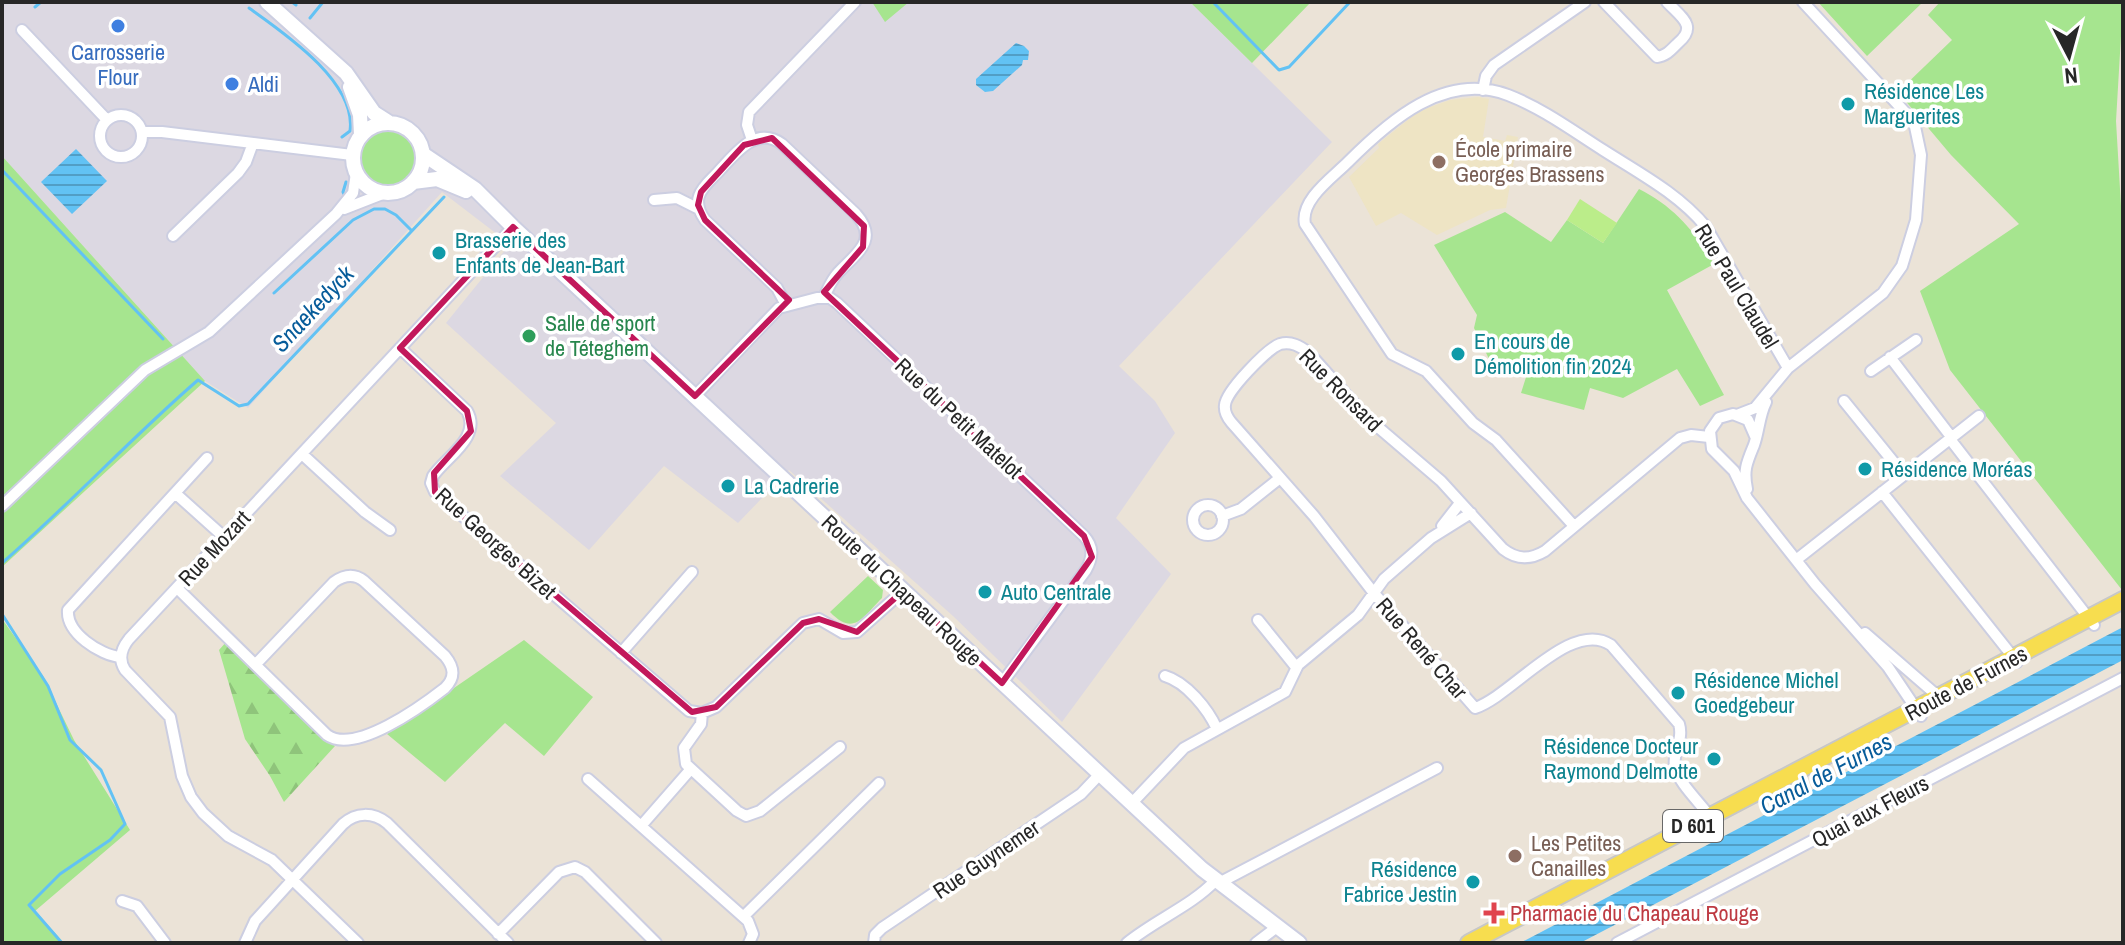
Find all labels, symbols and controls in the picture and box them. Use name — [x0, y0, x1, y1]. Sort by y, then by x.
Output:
north arrow — [2029, 16, 2109, 96]
marker: Carrosserie Flour — [109, 17, 127, 35]
place label: Carrosserie Flour — [71, 37, 165, 92]
text: N — [2063, 60, 2079, 91]
place label: Aldi — [247, 69, 279, 99]
marker: Aldi — [223, 75, 241, 93]
place label: Résidence Les Marguerites — [1864, 76, 1984, 131]
marker: Résidence Les Marguerites — [1839, 95, 1857, 113]
place label: École primaire Georges Brassens — [1455, 134, 1604, 189]
marker: École primaire Georges Brassens — [1430, 153, 1448, 171]
street label: Rue Paul Claudel — [1688, 218, 1786, 354]
place label: Brasserie des Enfants de Jean-Bart — [455, 225, 625, 280]
marker: Brasserie des Enfants de Jean-Bart — [430, 244, 448, 262]
water label: Snaekedyck — [264, 257, 361, 358]
place label: Salle de sport de Téteghem — [545, 308, 655, 363]
place label: En cours de Démolition fin 2024 — [1474, 326, 1631, 381]
marker: Salle de sport de Téteghem — [520, 327, 538, 345]
street label: Rue Ronsard — [1293, 342, 1389, 438]
marker: En cours de Démolition fin 2024 — [1449, 345, 1467, 363]
street label: Rue du Petit Matelot — [889, 351, 1029, 485]
place label: Résidence Moréas — [1881, 454, 2032, 484]
marker: Résidence Moréas — [1856, 460, 1874, 478]
place label: La Cadrerie — [744, 471, 839, 501]
marker: La Cadrerie — [719, 477, 737, 495]
street label: Rue Georges Bizet — [429, 481, 563, 605]
street label: Rue Mozart — [171, 504, 257, 592]
street label: Route du Chapeau Rouge — [815, 508, 989, 672]
place label: Auto Centrale — [1000, 577, 1111, 607]
marker: Auto Centrale — [976, 583, 994, 601]
street label: Rue René Char — [1370, 591, 1474, 705]
street label: Route de Furnes — [1900, 638, 2032, 728]
place label: Résidence Michel Goedgebeur — [1694, 665, 1838, 720]
marker: Résidence Michel Goedgebeur — [1669, 684, 1687, 702]
water label: Canal de Furnes — [1754, 725, 1897, 821]
place label: Résidence Docteur Raymond Delmotte — [1544, 731, 1698, 786]
marker: Résidence Docteur Raymond Delmotte — [1705, 750, 1723, 768]
street label: Quai aux Fleurs — [1806, 768, 1934, 854]
road number: D 601 — [1663, 810, 1723, 842]
street label: Rue Guynemer — [927, 812, 1045, 906]
place label: Les Petites Canailles — [1531, 828, 1621, 883]
marker: Les Petites Canailles — [1506, 847, 1524, 865]
place label: Résidence Fabrice Jestin — [1344, 854, 1457, 909]
marker: Résidence Fabrice Jestin — [1464, 873, 1482, 891]
place label: Pharmacie du Chapeau Rouge — [1510, 898, 1759, 928]
marker: Pharmacie du Chapeau Rouge — [1485, 904, 1503, 922]

